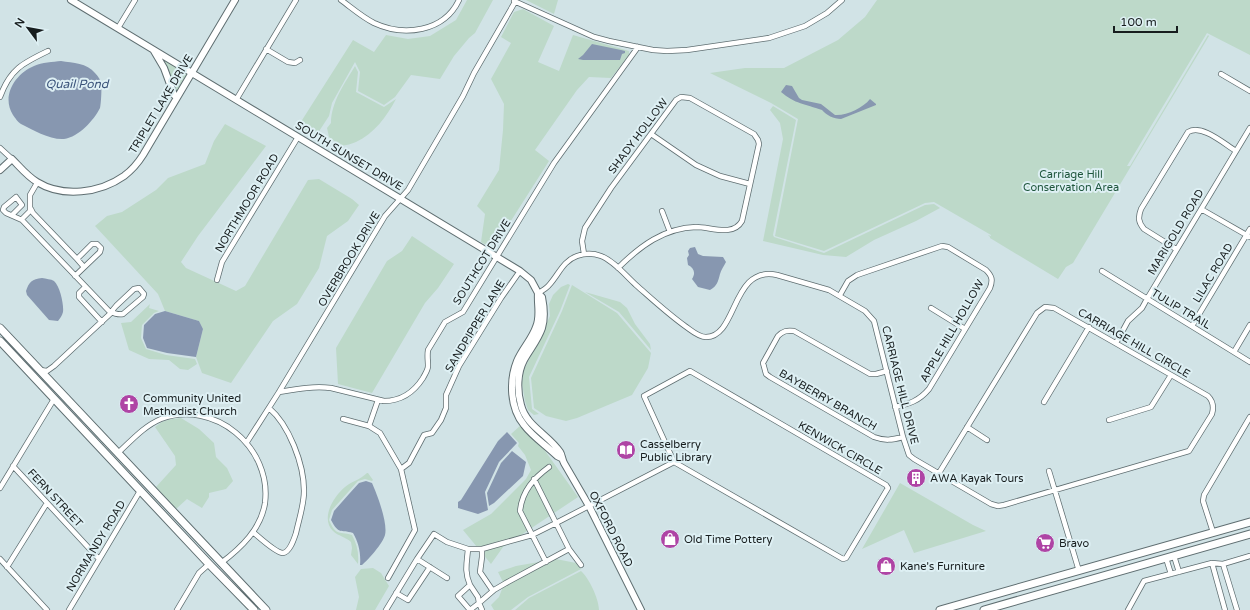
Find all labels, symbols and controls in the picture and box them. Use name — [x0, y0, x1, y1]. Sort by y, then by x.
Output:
north arrow — [8, 8, 48, 48]
scale bar — [1114, 8, 1177, 34]
text: 100 m — [1120, 15, 1157, 29]
text: N — [12, 16, 28, 30]
street label: TRIPLET LAKE DRIVE — [126, 52, 196, 156]
water label: Quail Pond — [46, 77, 110, 91]
street label: SHADY HOLLOW — [605, 96, 671, 176]
street label: SOUTH SUNSET DRIVE — [293, 119, 405, 193]
street label: NORTHMOOR ROAD — [212, 151, 282, 255]
park label: Carriage Hill Conservation Area — [1023, 168, 1119, 194]
street label: MARIGOLD ROAD — [1145, 187, 1207, 277]
street label: OVERBROOK DRIVE — [315, 209, 383, 309]
street label: SOUTHCOT DRIVE — [450, 217, 514, 307]
street label: LILAC ROAD — [1190, 241, 1236, 305]
street label: APPLE HILL HOLLOW — [917, 277, 987, 385]
street label: SANDPIPPER LANE — [442, 278, 508, 374]
street label: TULIP TRAIL — [1149, 286, 1214, 332]
street label: CARRIAGE HILL CIRCLE — [1076, 305, 1192, 381]
street label: CARRIAGE HILL DRIVE — [879, 324, 921, 446]
street label: BAYBERRY BRANCH — [777, 367, 879, 433]
place label: Community United Methodist Church — [143, 392, 241, 418]
church icon: Community United Methodist Church — [118, 393, 140, 415]
street label: KENWICK CIRCLE — [796, 419, 884, 477]
place label: Casselberry Public Library — [640, 438, 712, 464]
library icon: Casselberry Public Library — [615, 439, 637, 461]
street label: FERN STREET — [25, 466, 85, 530]
building icon: AWA Kayak Tours — [905, 467, 927, 489]
place label: AWA Kayak Tours — [930, 472, 1024, 485]
street label: OXFORD ROAD — [586, 489, 636, 569]
street label: NORMANDY ROAD — [64, 498, 128, 594]
shop icon: Old Time Pottery — [659, 528, 681, 550]
supermarket icon: Bravo — [1034, 532, 1056, 554]
place label: Old Time Pottery — [684, 533, 773, 546]
place label: Bravo — [1059, 537, 1090, 550]
shop icon: Kane's Furniture — [875, 555, 897, 577]
place label: Kane's Furniture — [900, 560, 985, 573]

